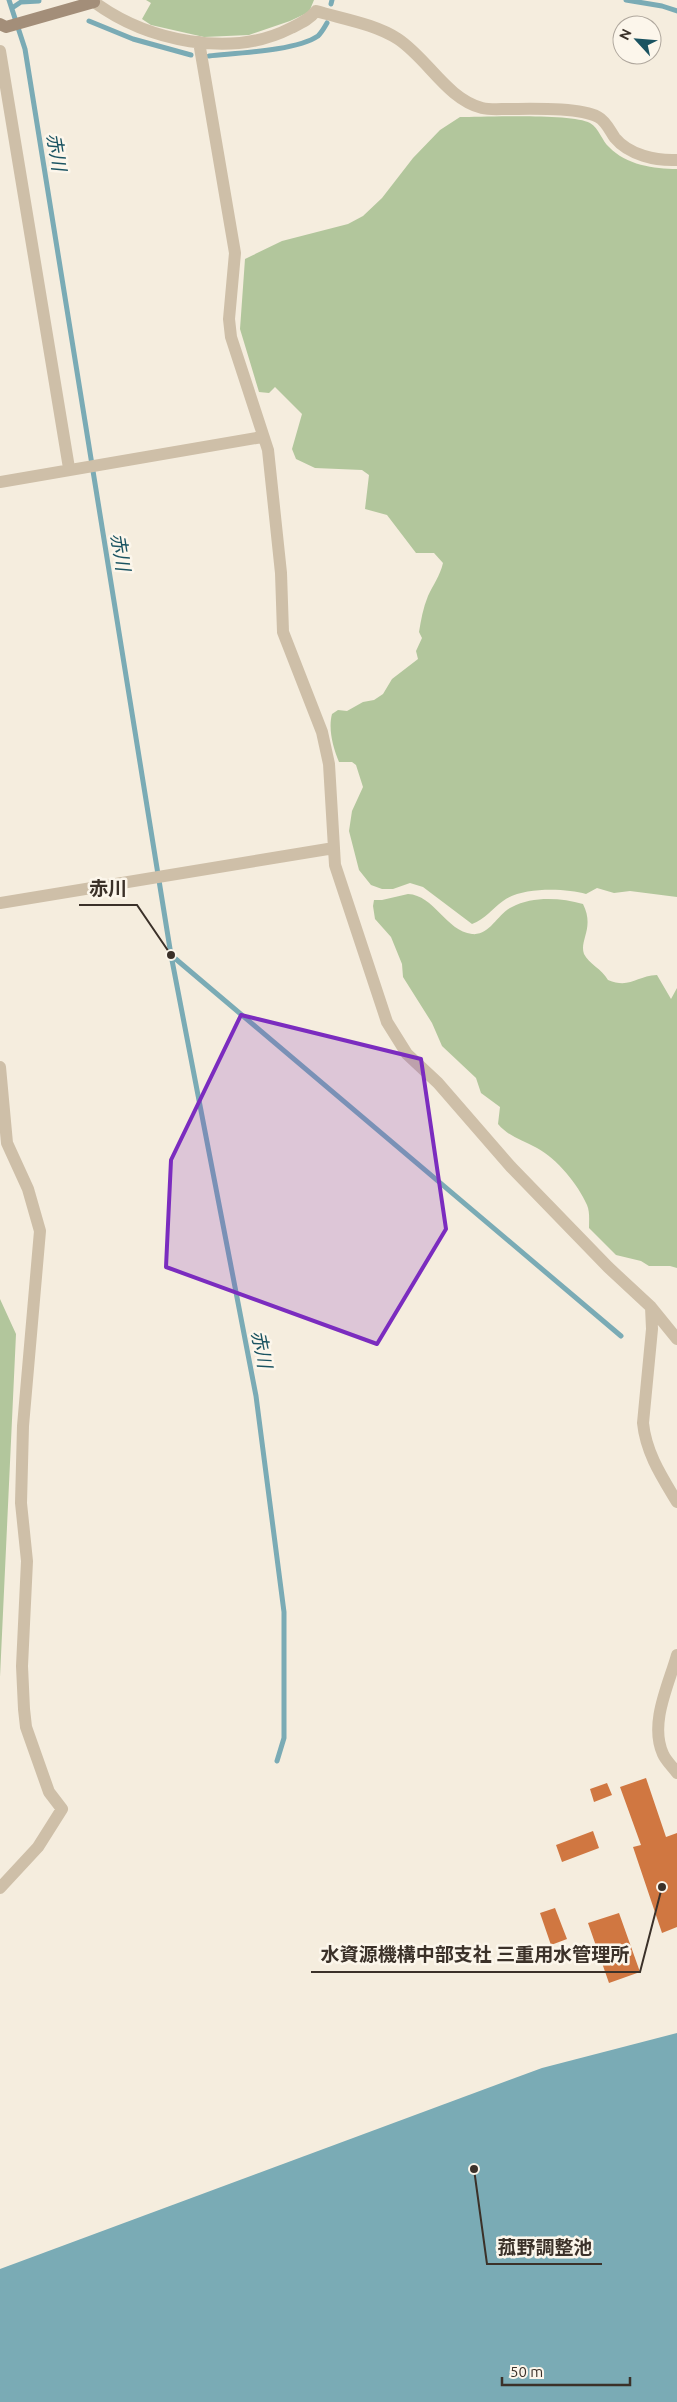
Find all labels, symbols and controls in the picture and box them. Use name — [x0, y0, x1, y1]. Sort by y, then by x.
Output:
north arrow — [612, 15, 662, 65]
text: N — [616, 26, 635, 43]
water label: 赤川 — [43, 132, 71, 174]
water label: 赤川 — [107, 532, 135, 574]
callout: 赤川 — [79, 871, 137, 905]
text: 赤川 — [89, 877, 127, 899]
water label: 赤川 — [248, 1328, 277, 1372]
callout: 水資源機構中部支社 三重用水管理所 — [311, 1938, 640, 1972]
text: 水資源機構中部支社 三重用水管理所 — [321, 1943, 629, 1965]
callout: 菰野調整池 — [487, 2230, 602, 2264]
text: 菰野調整池 — [497, 2236, 593, 2258]
scale bar — [502, 2354, 630, 2386]
text: 50 m — [510, 2363, 543, 2380]

